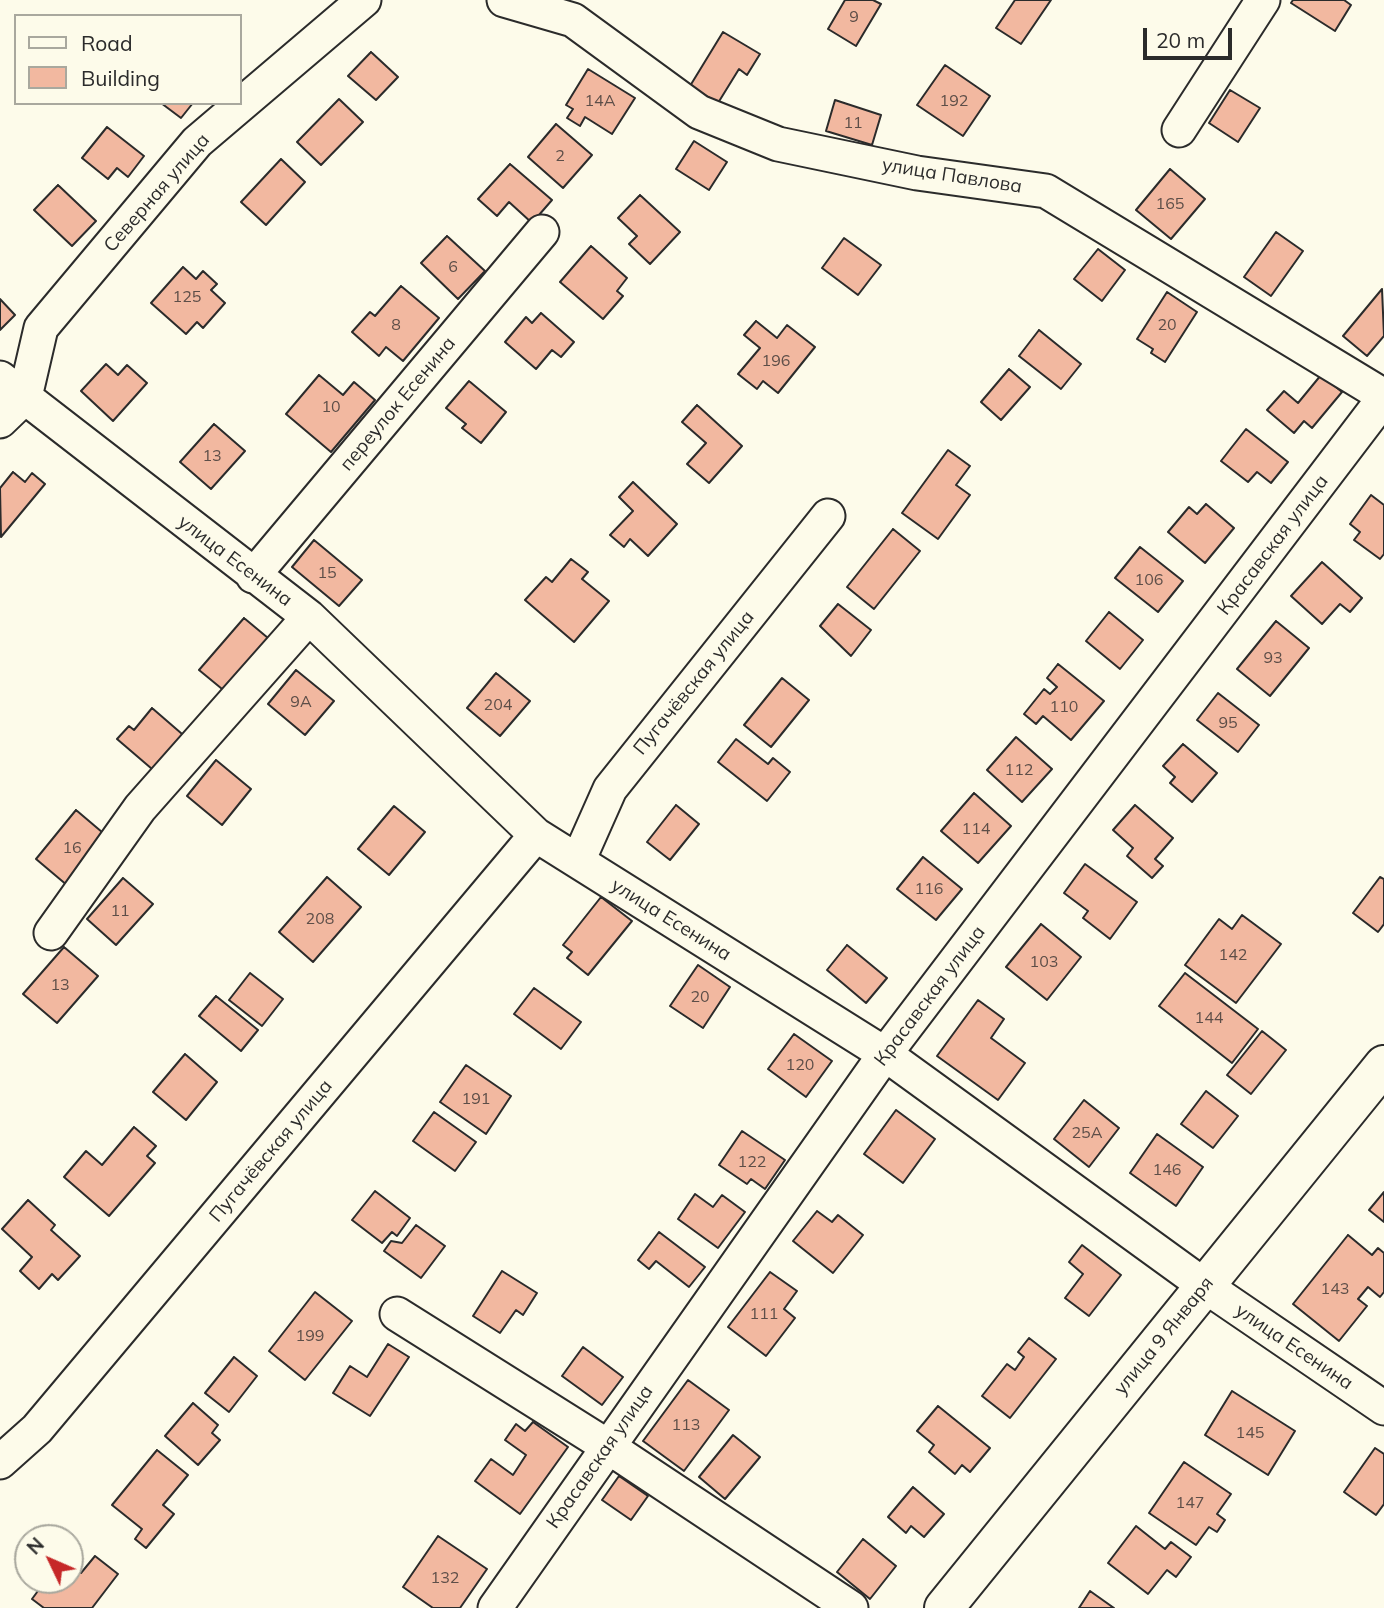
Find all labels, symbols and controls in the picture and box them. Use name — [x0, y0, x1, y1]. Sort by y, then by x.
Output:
house number: 9 — [849, 7, 859, 27]
legend — [14, 14, 242, 105]
scale bar — [1146, 14, 1235, 58]
text: 20 m — [1156, 27, 1205, 53]
text: Road — [81, 30, 132, 56]
text: Building — [81, 65, 160, 91]
house number: 14А — [585, 91, 615, 111]
house number: 192 — [940, 91, 968, 111]
house number: 11 — [843, 113, 863, 133]
street label: Северная улица — [99, 129, 215, 257]
house number: 2 — [555, 146, 565, 166]
street label: улица Павлова — [880, 154, 1024, 198]
house number: 165 — [1156, 194, 1184, 214]
house number: 6 — [448, 257, 458, 277]
house number: 125 — [173, 287, 201, 307]
house number: 8 — [391, 315, 401, 335]
house number: 20 — [1157, 315, 1177, 335]
street label: переулок Есенина — [335, 332, 461, 476]
house number: 196 — [762, 351, 790, 371]
house number: 10 — [321, 397, 341, 417]
house number: 13 — [202, 446, 222, 466]
street label: Красавская улица — [1213, 470, 1333, 620]
street label: улица Есенина — [173, 511, 297, 611]
house number: 15 — [317, 563, 337, 583]
house number: 106 — [1135, 570, 1163, 590]
street label: Пугачёвская улица — [629, 606, 759, 760]
house number: 93 — [1263, 648, 1283, 668]
house number: 9А — [290, 692, 312, 712]
house number: 204 — [484, 695, 512, 715]
house number: 110 — [1050, 697, 1078, 717]
house number: 95 — [1218, 713, 1238, 733]
house number: 112 — [1005, 760, 1033, 780]
house number: 114 — [962, 819, 990, 839]
house number: 16 — [62, 838, 82, 858]
street label: улица Есенина — [607, 874, 735, 966]
house number: 116 — [915, 879, 943, 899]
house number: 11 — [110, 901, 130, 921]
house number: 208 — [306, 909, 334, 929]
street label: Красавская улица — [870, 921, 990, 1071]
house number: 142 — [1219, 945, 1247, 965]
house number: 103 — [1030, 952, 1058, 972]
house number: 13 — [50, 975, 70, 995]
house number: 20 — [690, 987, 710, 1007]
house number: 144 — [1195, 1008, 1223, 1028]
house number: 120 — [786, 1055, 814, 1075]
street label: Пугачёвская улица — [205, 1075, 337, 1227]
house number: 191 — [462, 1089, 490, 1109]
house number: 25А — [1072, 1123, 1102, 1143]
house number: 122 — [738, 1152, 766, 1172]
house number: 146 — [1153, 1160, 1181, 1180]
street label: улица 9 Января — [1109, 1272, 1219, 1400]
house number: 143 — [1321, 1279, 1349, 1299]
street label: улица Есенина — [1231, 1299, 1357, 1395]
house number: 111 — [750, 1304, 778, 1324]
house number: 199 — [296, 1326, 324, 1346]
street label: Красавская улица — [542, 1381, 658, 1533]
house number: 113 — [672, 1415, 700, 1435]
house number: 145 — [1236, 1423, 1264, 1443]
house number: 147 — [1176, 1493, 1204, 1513]
north arrow — [14, 1524, 84, 1594]
text: N — [22, 1532, 49, 1559]
house number: 132 — [431, 1568, 459, 1588]

